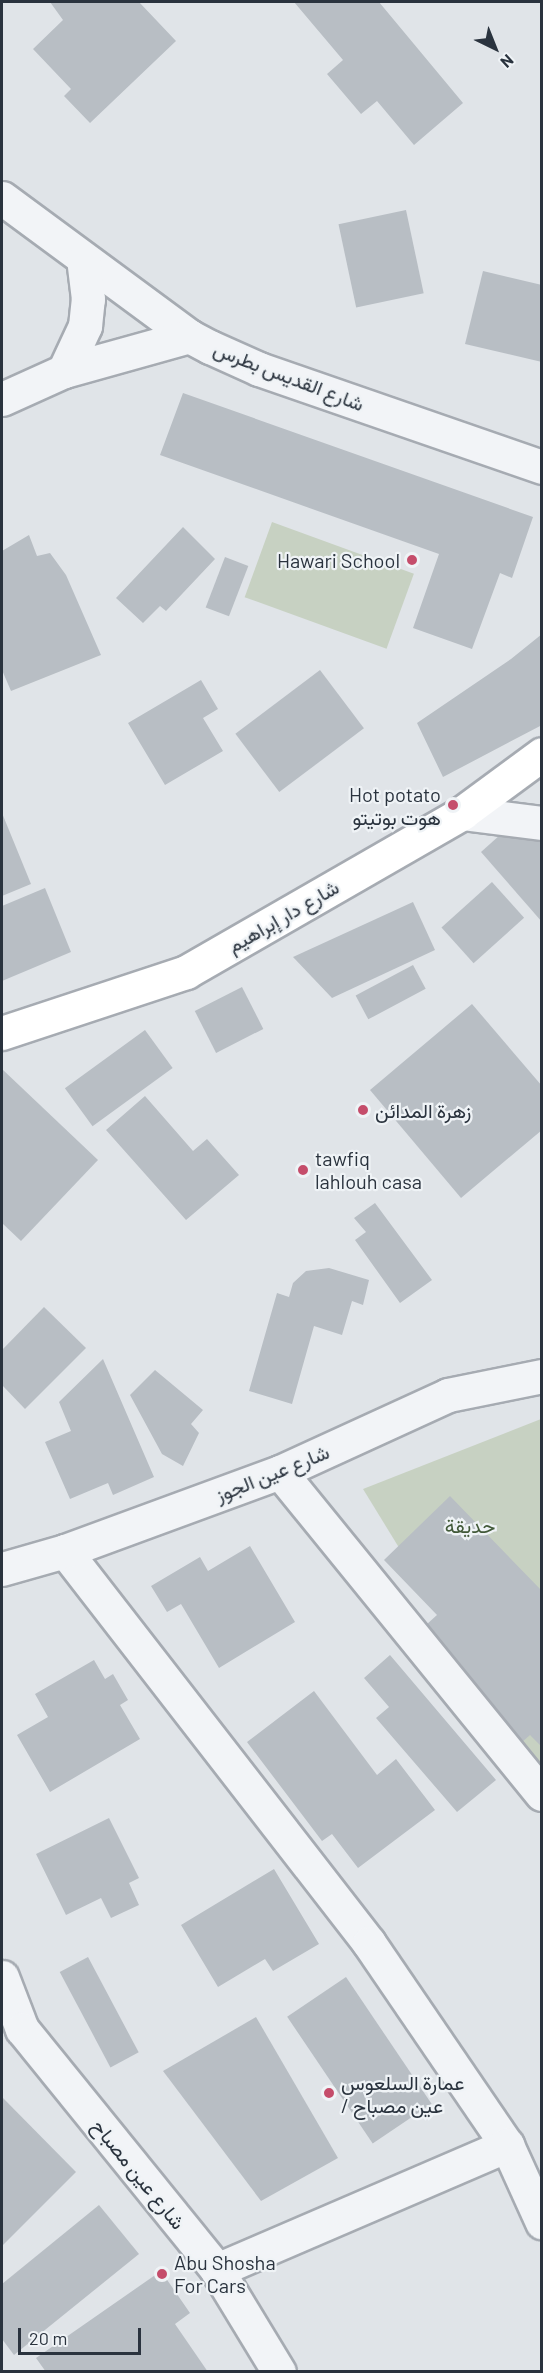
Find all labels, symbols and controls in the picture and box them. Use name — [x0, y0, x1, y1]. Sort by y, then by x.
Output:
north arrow — [465, 18, 525, 78]
text: N — [497, 51, 518, 72]
street label: شارع القديس بطرس — [210, 336, 368, 416]
place label: Hawari School — [277, 548, 400, 572]
marker: Hawari School — [405, 553, 419, 567]
place label: Hot potato هوت بوتيتو — [349, 782, 441, 829]
marker: Hot potato هوت بوتيتو — [446, 798, 460, 812]
street label: شارع دار إبراهيم — [223, 874, 343, 958]
place label: زهرة المدائن — [375, 1098, 471, 1122]
marker: زهرة المدائن — [356, 1103, 370, 1117]
place label: tawfiq lahlouh casa — [315, 1146, 422, 1193]
marker: tawfiq lahlouh casa — [296, 1163, 310, 1177]
street label: شارع عين الجوز — [212, 1439, 332, 1507]
park label: حديقة — [445, 1513, 495, 1537]
place label: عمارة السلعوس / عين مصباح — [341, 2070, 464, 2117]
marker: عمارة السلعوس / عين مصباح — [322, 2086, 336, 2100]
street label: شارع عين مصباح — [87, 2114, 191, 2234]
place label: Abu Shosha For Cars — [174, 2250, 276, 2297]
marker: Abu Shosha For Cars — [155, 2267, 169, 2281]
scale bar — [21, 2316, 144, 2354]
text: 20 m — [29, 2327, 67, 2349]

